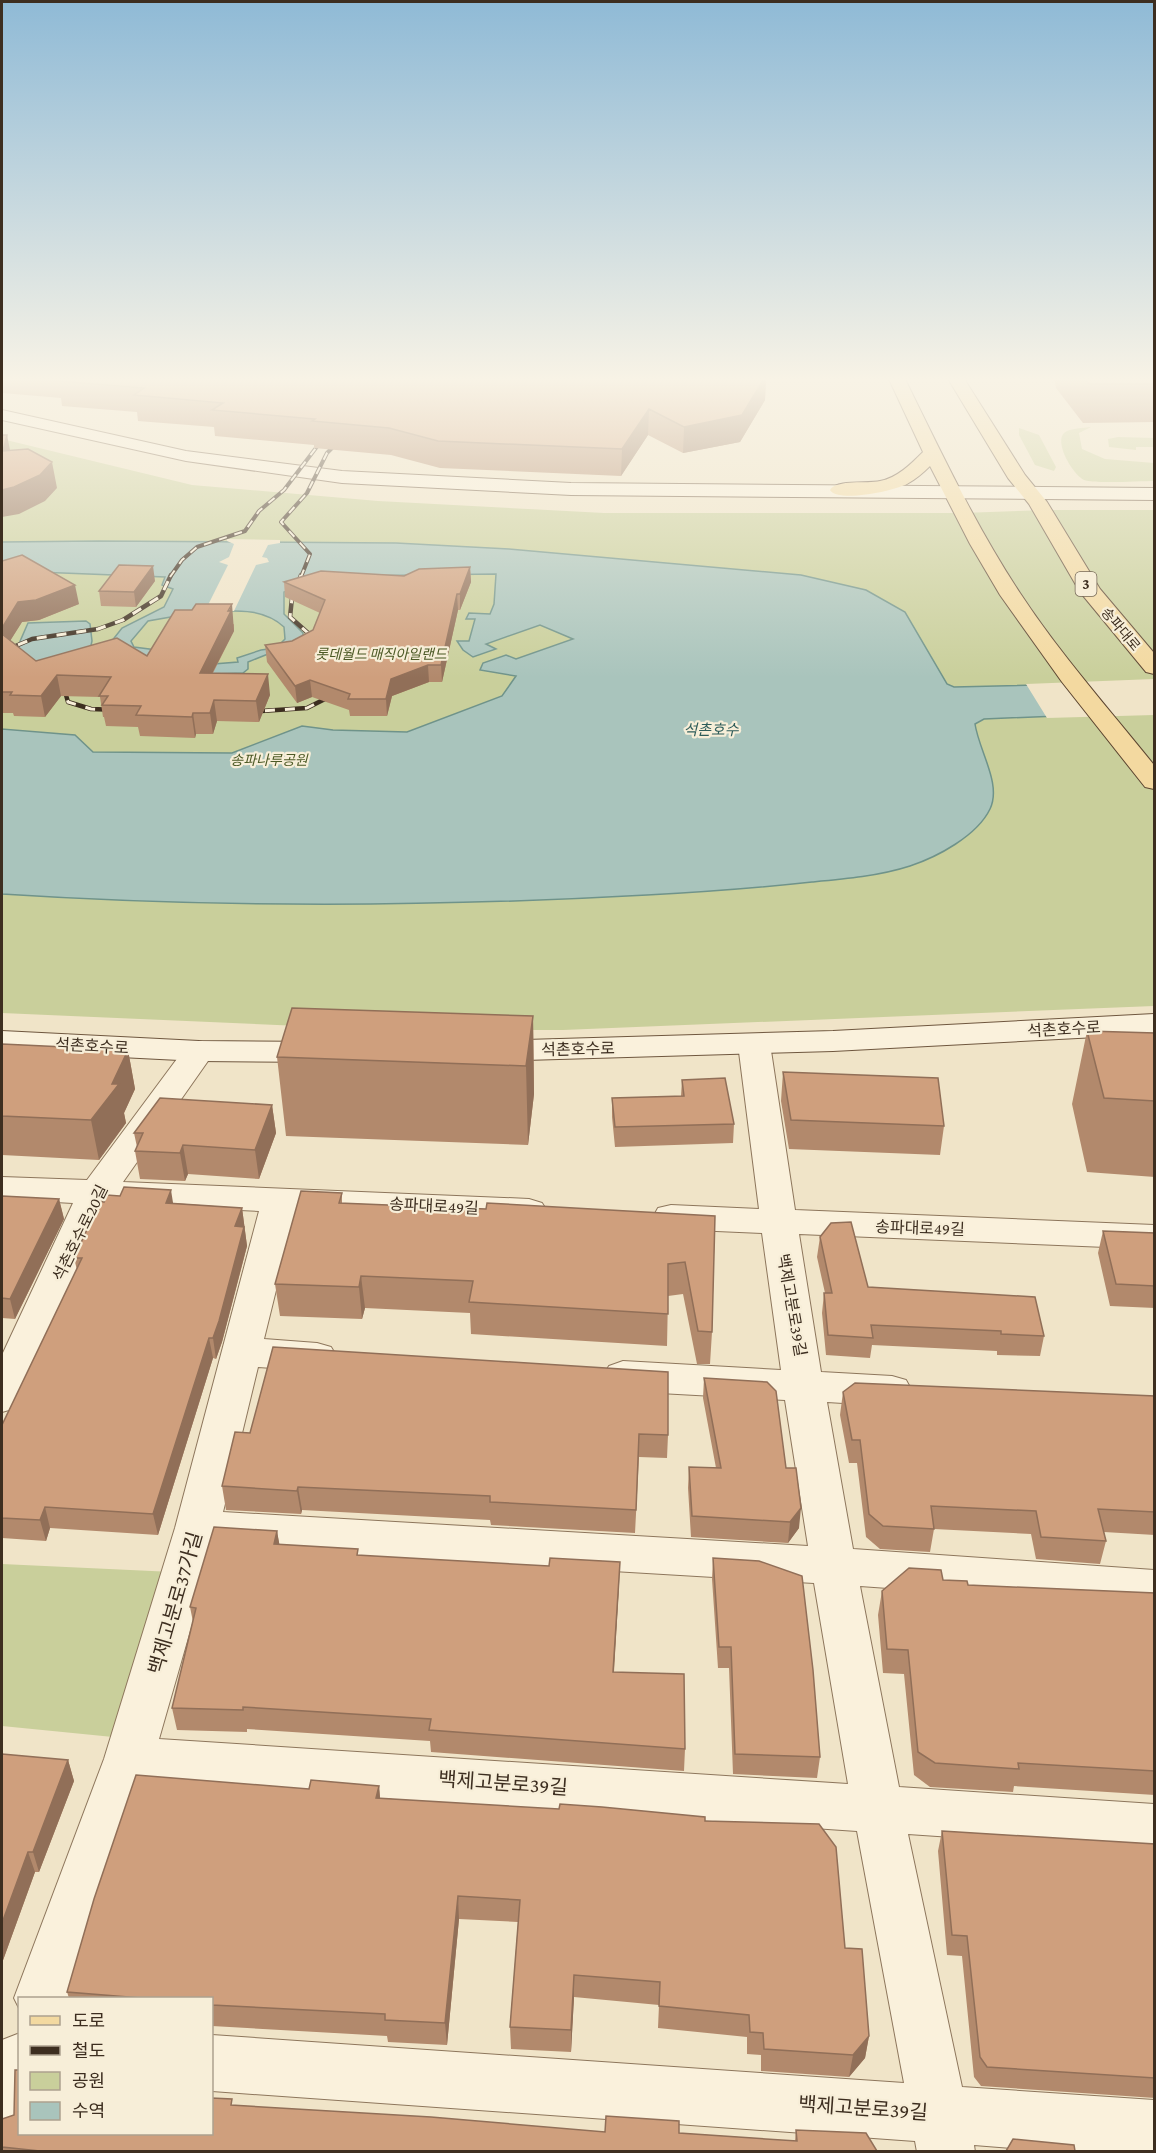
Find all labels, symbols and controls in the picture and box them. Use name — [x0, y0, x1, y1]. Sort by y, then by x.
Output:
road number: 3 — [1076, 572, 1096, 596]
street label: 송파대로 — [1098, 604, 1144, 654]
park label: 롯데월드 매직아일랜드 — [315, 646, 448, 662]
water label: 석촌호수 — [683, 722, 740, 738]
park label: 송파나루공원 — [230, 752, 309, 768]
street label: 석촌호수로 — [1027, 1019, 1101, 1039]
street label: 석촌호수로 — [55, 1036, 129, 1056]
street label: 석촌호수로 — [541, 1040, 615, 1058]
street label: 석촌호수로20길 — [49, 1182, 111, 1284]
street label: 송파대로49길 — [389, 1195, 479, 1217]
street label: 송파대로49길 — [875, 1218, 965, 1238]
street label: 백제고분로39길 — [775, 1252, 809, 1358]
street label: 백제고분로37가길 — [144, 1529, 206, 1677]
street label: 백제고분로39길 — [437, 1767, 569, 1799]
legend — [18, 1997, 213, 2135]
text: 도로 — [72, 2011, 105, 2031]
text: 철도 — [72, 2041, 105, 2061]
text: 공원 — [72, 2071, 105, 2091]
street label: 백제고분로39길 — [797, 2092, 929, 2124]
text: 수역 — [72, 2101, 105, 2121]

